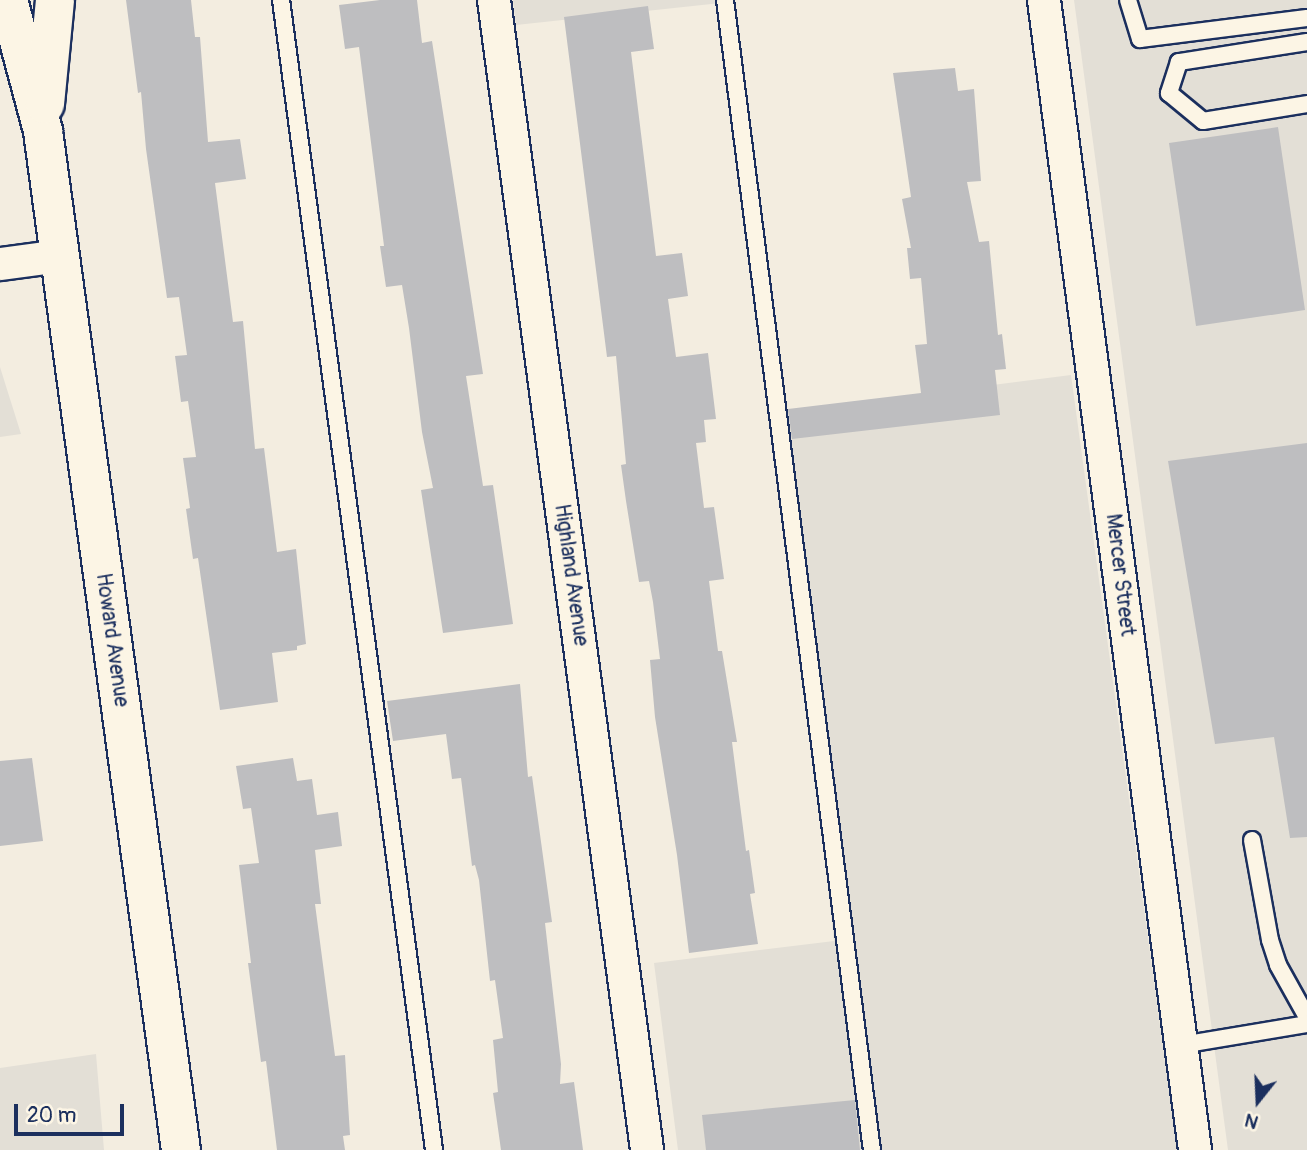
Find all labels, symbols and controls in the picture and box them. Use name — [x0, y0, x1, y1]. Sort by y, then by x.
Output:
street label: Highland Avenue — [549, 502, 593, 648]
street label: Mercer Street — [1100, 512, 1140, 638]
street label: Howard Avenue — [90, 572, 134, 708]
north arrow — [1223, 1066, 1293, 1136]
scale bar — [18, 1090, 128, 1134]
text: 20 m — [27, 1102, 76, 1129]
text: N — [1242, 1108, 1261, 1134]

